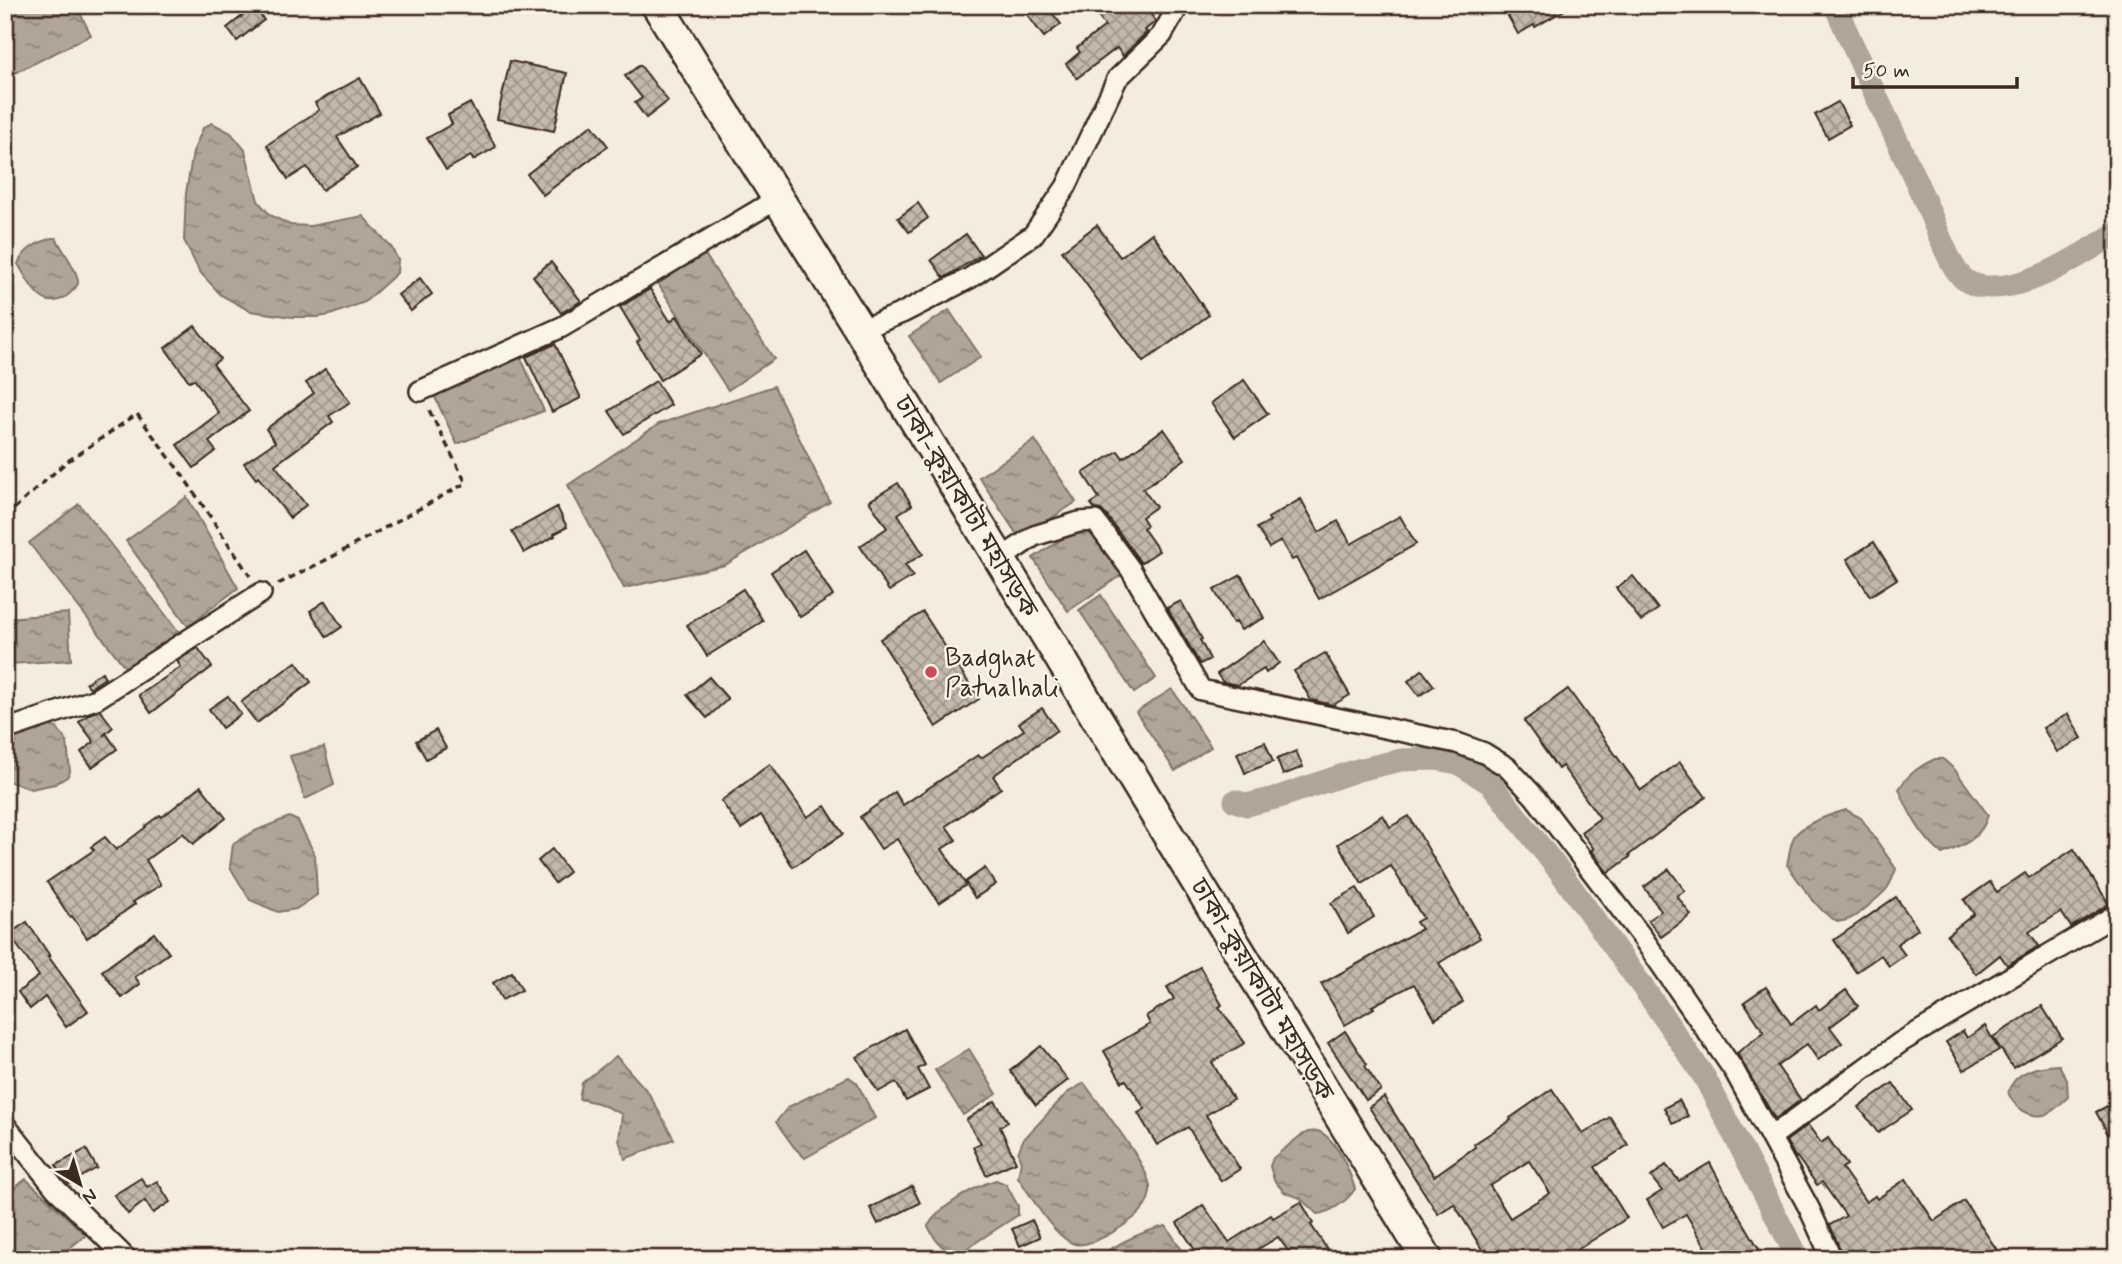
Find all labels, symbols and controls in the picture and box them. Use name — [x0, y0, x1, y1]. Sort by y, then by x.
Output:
scale bar — [1853, 46, 2017, 90]
text: 50 m — [1863, 57, 1910, 85]
street label: ঢাকা-কুয়াকাটা মহাসড়ক — [885, 389, 1046, 625]
place label: Badghat Patualhali — [945, 642, 1059, 706]
marker: Badghat Patualhali — [923, 664, 939, 680]
street label: ঢাকা-কুয়াকাটা মহাসড়ক — [1181, 872, 1342, 1108]
north arrow — [46, 1148, 116, 1218]
text: N — [77, 1182, 102, 1210]

